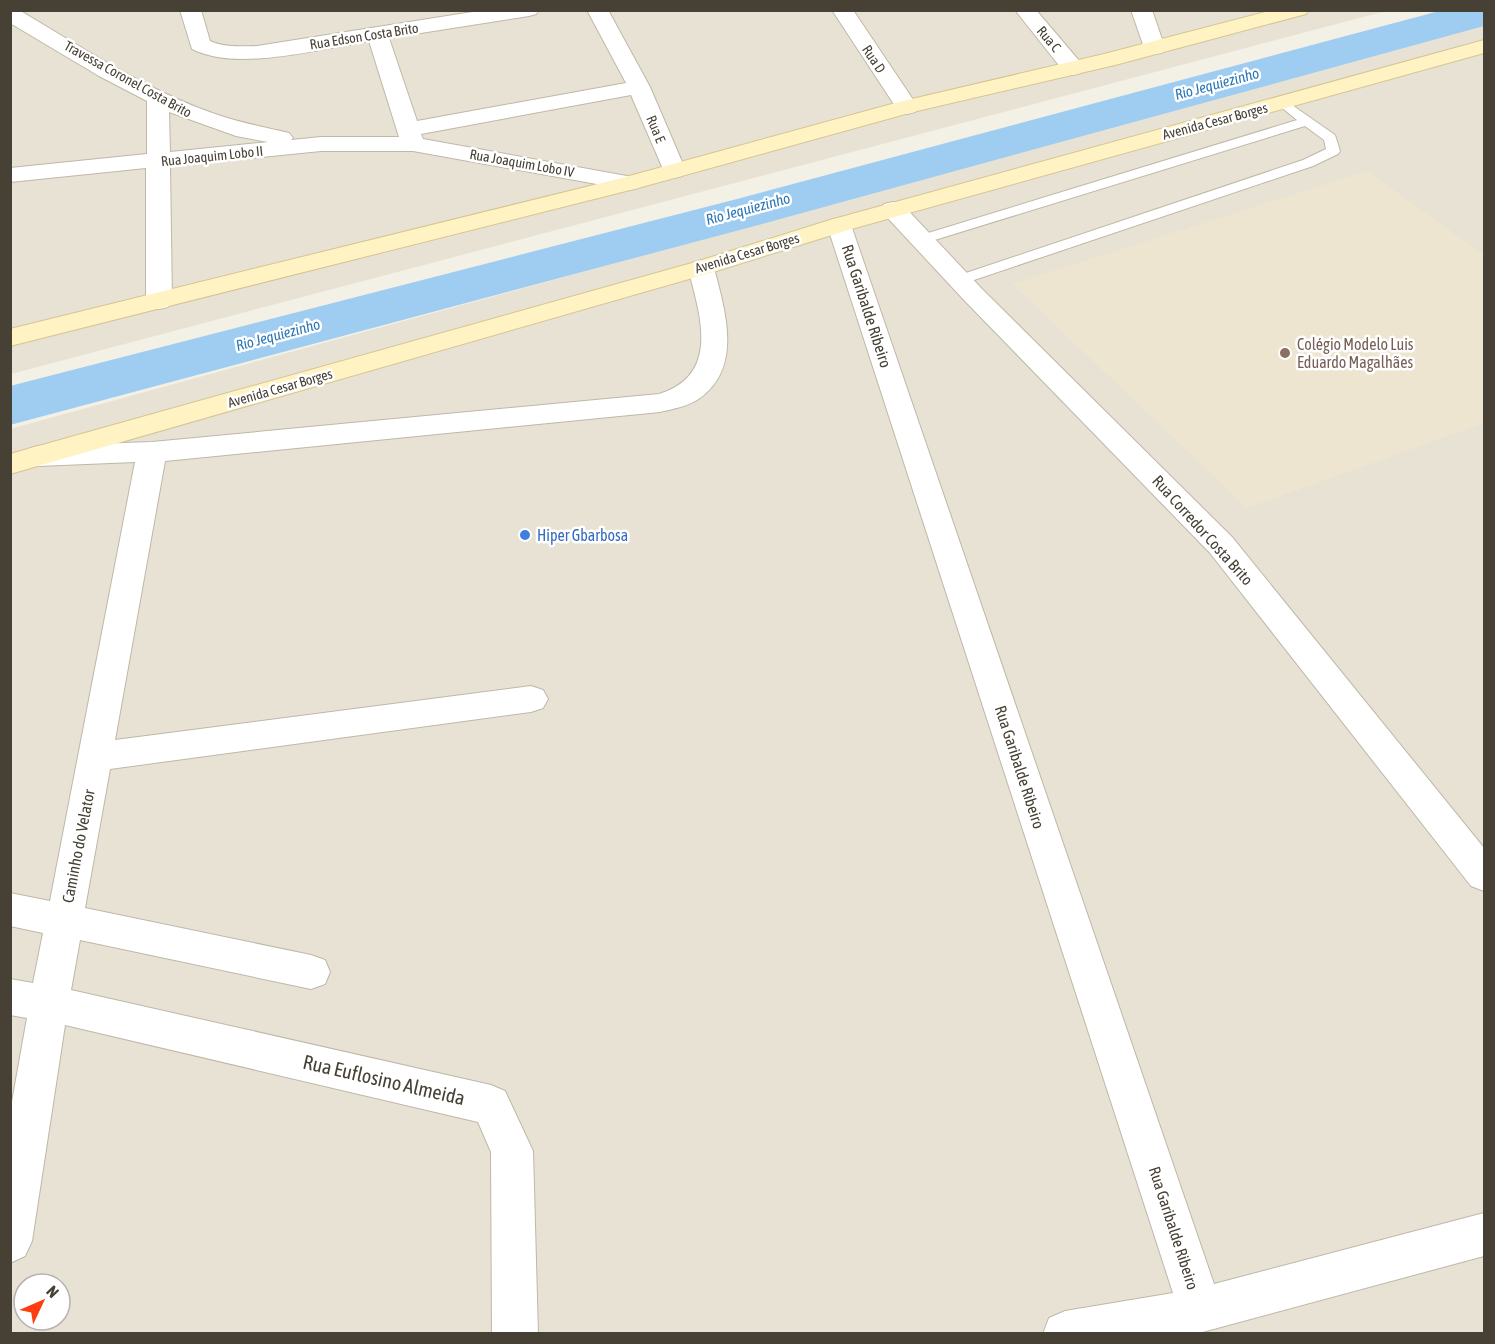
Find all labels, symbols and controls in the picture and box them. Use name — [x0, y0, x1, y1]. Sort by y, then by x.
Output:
street label: Rua Edson Costa Brito — [309, 20, 419, 52]
street label: Rua C — [1034, 23, 1065, 56]
street label: Travessa Coronel Costa Brito — [62, 37, 194, 121]
street label: Rua D — [859, 42, 889, 76]
water label: Rio Jequiezinho — [1173, 64, 1261, 103]
street label: Avenida Cesar Borges — [1161, 99, 1269, 143]
street label: Rua E — [643, 113, 669, 145]
street label: Rua Joaquim Lobo II — [160, 143, 264, 169]
street label: Rua Joaquim Lobo IV — [468, 146, 576, 180]
water label: Rio Jequiezinho — [704, 189, 792, 228]
street label: Avenida Cesar Borges — [693, 230, 801, 276]
street label: Rua Garibalde Ribeiro — [839, 242, 895, 370]
water label: Rio Jequiezinho — [234, 315, 322, 354]
place label: Colégio Modelo Luis Eduardo Magalhães — [1297, 335, 1414, 372]
marker: Colégio Modelo Luis Eduardo Magalhães — [1278, 346, 1292, 360]
street label: Avenida Cesar Borges — [226, 365, 334, 411]
street label: Rua Corredor Costa Brito — [1149, 471, 1257, 589]
place label: Hiper Gbarbosa — [537, 526, 628, 545]
marker: Hiper Gbarbosa — [518, 528, 532, 542]
street label: Rua Garibalde Ribeiro — [992, 703, 1048, 831]
street label: Caminho do Velator — [58, 787, 98, 904]
street label: Rua Euflosino Almeida — [301, 1050, 467, 1109]
street label: Rua Garibalde Ribeiro — [1146, 1164, 1202, 1292]
north arrow — [12, 1272, 72, 1332]
text: N — [43, 1282, 63, 1301]

